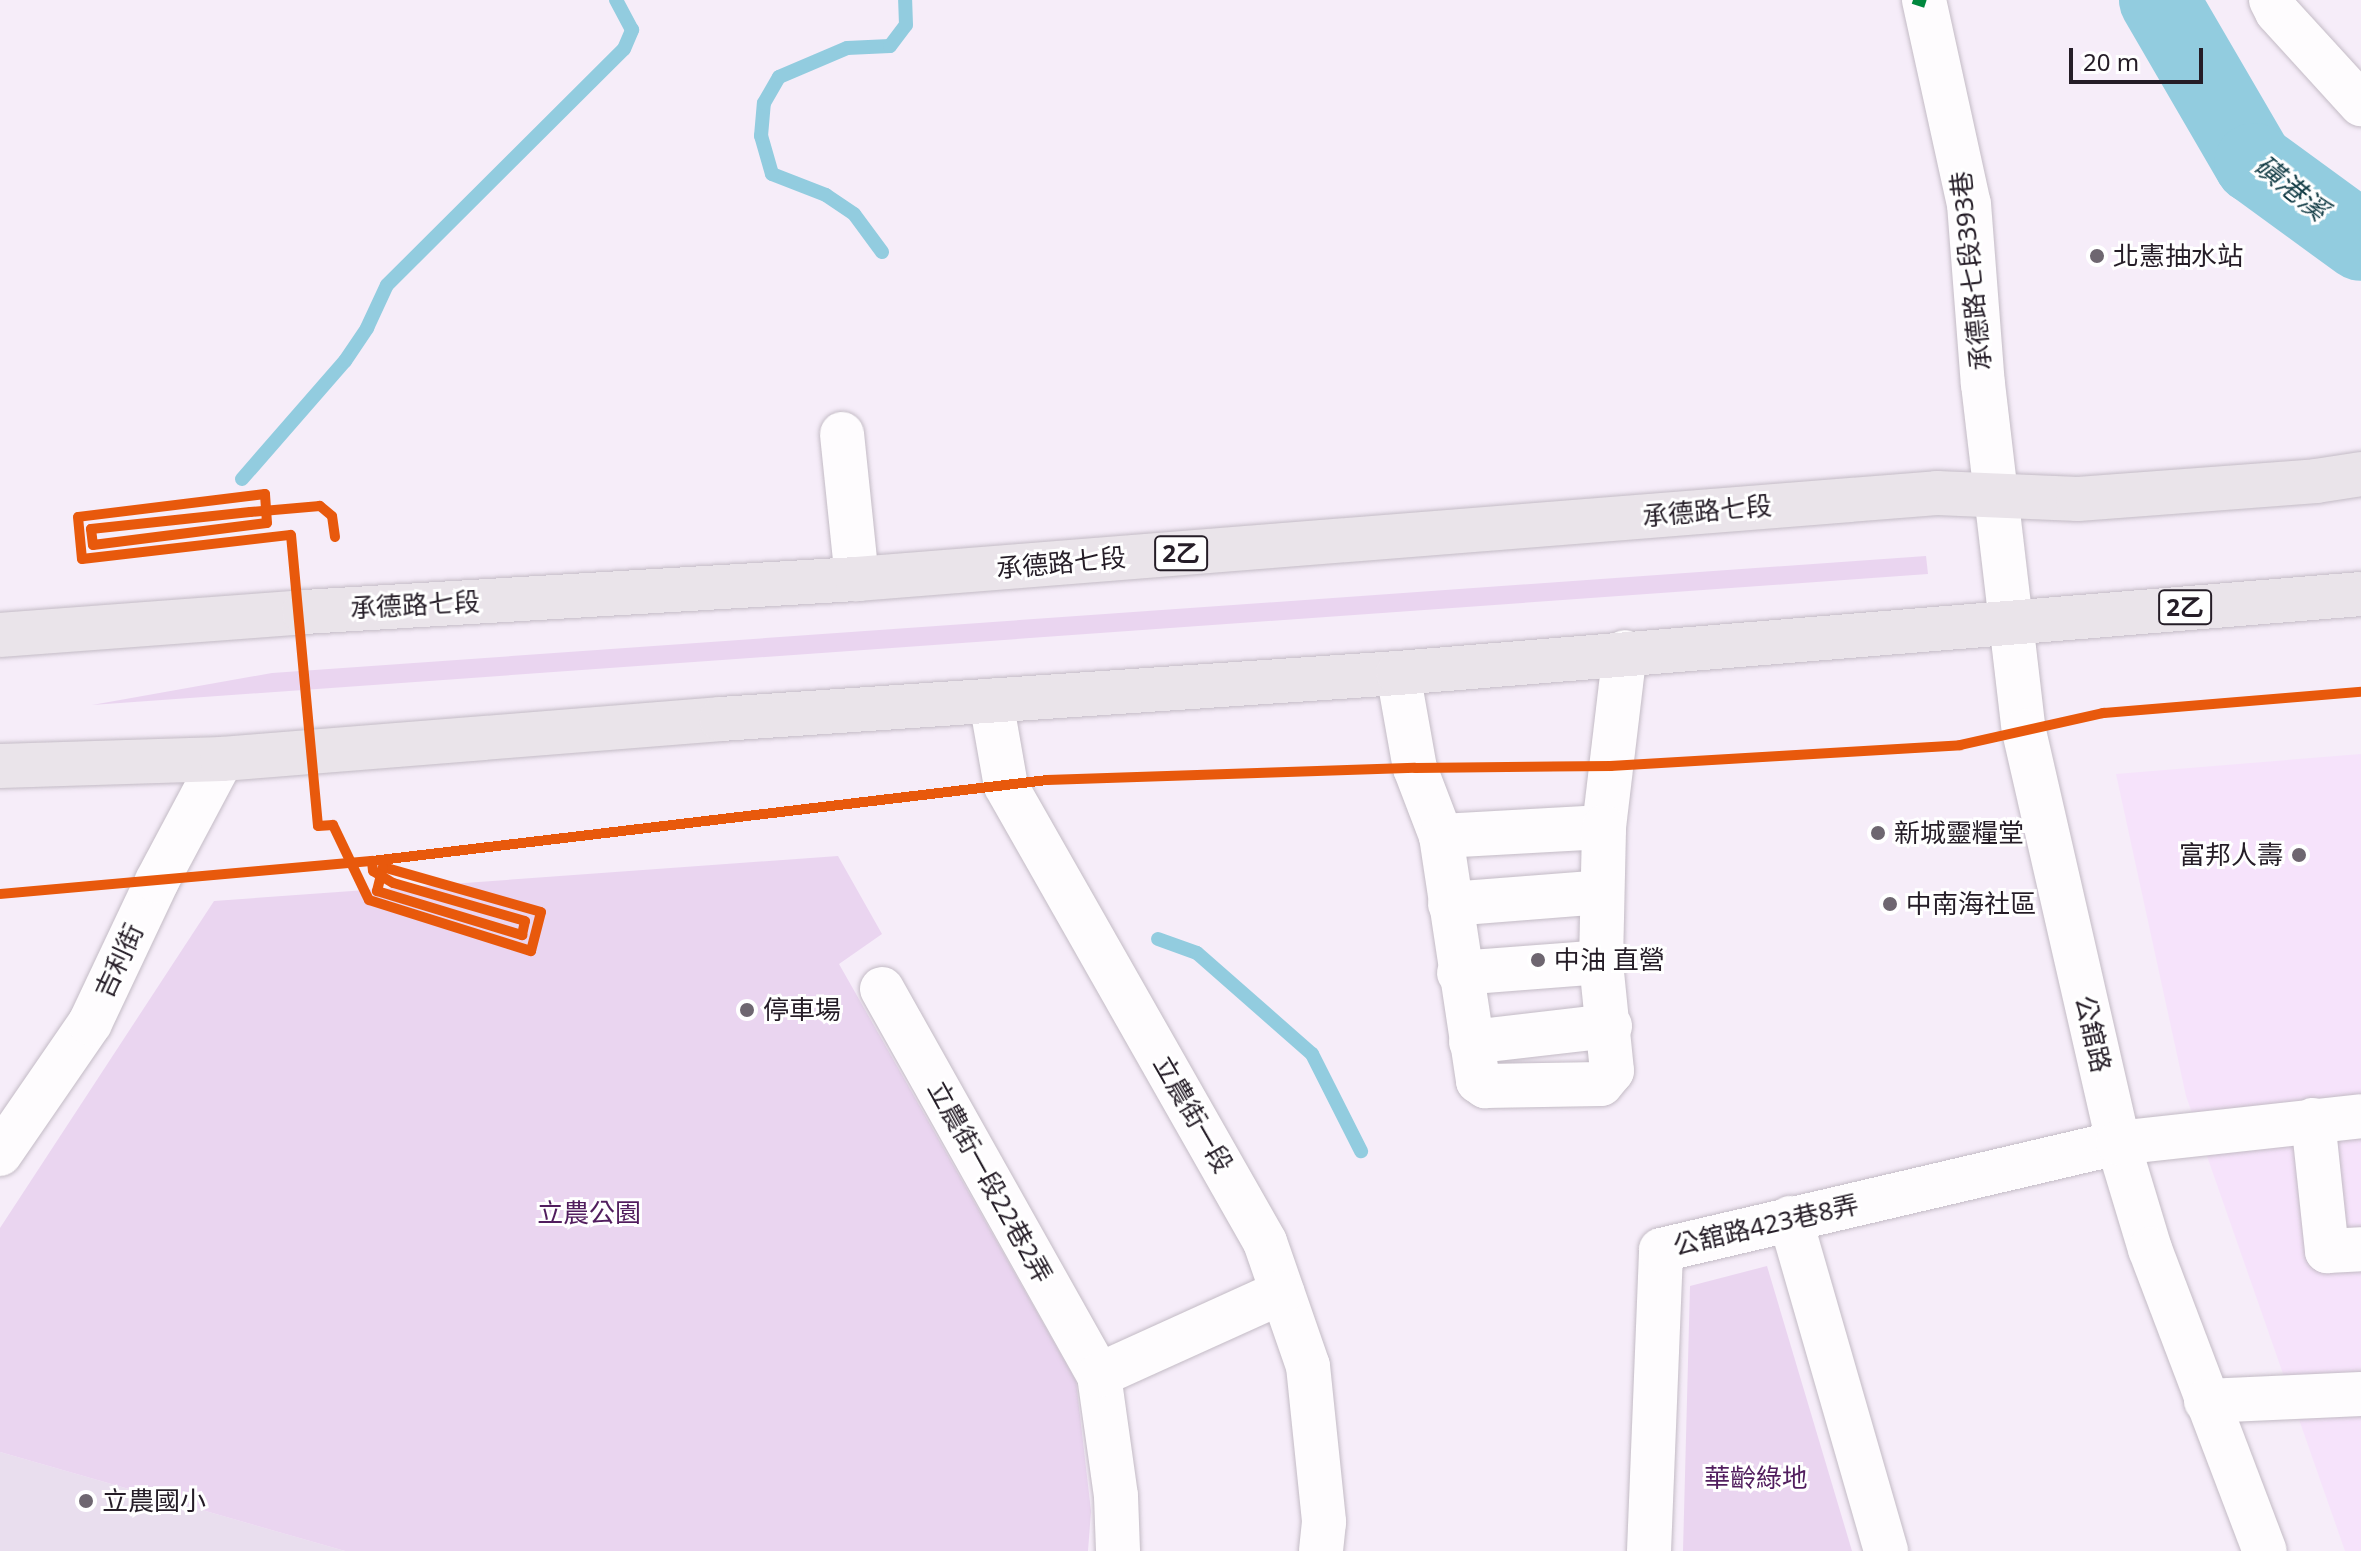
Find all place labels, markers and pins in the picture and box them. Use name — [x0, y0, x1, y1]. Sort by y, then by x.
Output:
place label: 北憲抽水站 — [2113, 240, 2243, 272]
marker: 北憲抽水站 — [2088, 247, 2106, 265]
place label: 新城靈糧堂 — [1894, 817, 2024, 849]
marker: 新城靈糧堂 — [1869, 824, 1887, 842]
place label: 富邦人壽 — [2179, 839, 2283, 871]
marker: 富邦人壽 — [2290, 846, 2308, 864]
place label: 中南海社區 — [1906, 888, 2036, 920]
marker: 中南海社區 — [1881, 895, 1899, 913]
place label: 中油 直營 — [1554, 944, 1665, 976]
marker: 中油 直營 — [1529, 951, 1547, 969]
place label: 停車場 — [763, 994, 841, 1026]
marker: 停車場 — [738, 1001, 756, 1019]
place label: 立農國小 — [102, 1485, 206, 1517]
marker: 立農國小 — [77, 1492, 95, 1510]

